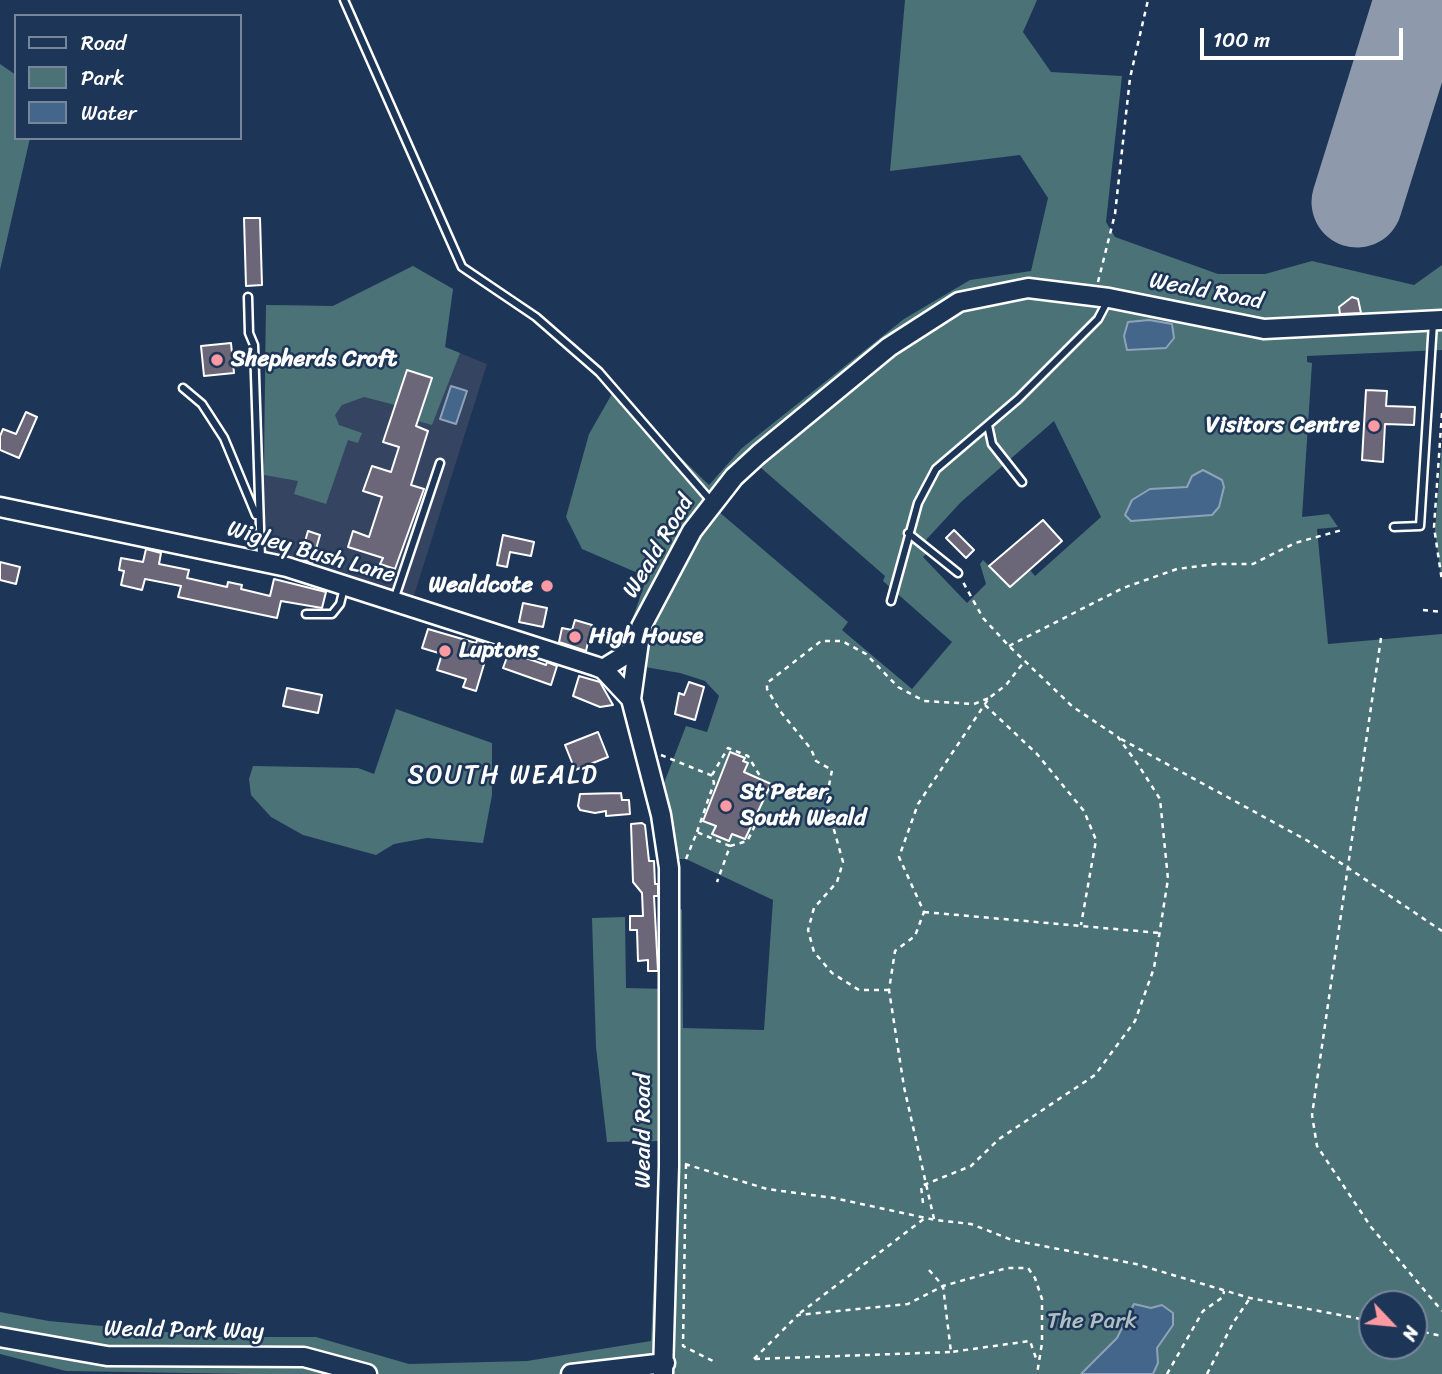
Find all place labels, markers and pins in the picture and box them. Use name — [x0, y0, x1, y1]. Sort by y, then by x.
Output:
place label: Shepherds Croft — [231, 346, 397, 374]
marker: Shepherds Croft — [209, 352, 225, 368]
place label: Visitors Centre — [1206, 412, 1360, 440]
marker: Visitors Centre — [1366, 418, 1382, 434]
place label: Wealdcote — [428, 572, 533, 600]
marker: Wealdcote — [539, 578, 555, 594]
place label: High House — [589, 623, 703, 651]
marker: High House — [567, 629, 583, 645]
place label: Luptons — [459, 637, 539, 665]
marker: Luptons — [437, 643, 453, 659]
place label: St Peter, South Weald — [740, 779, 866, 833]
marker: St Peter, South Weald — [718, 798, 734, 814]

